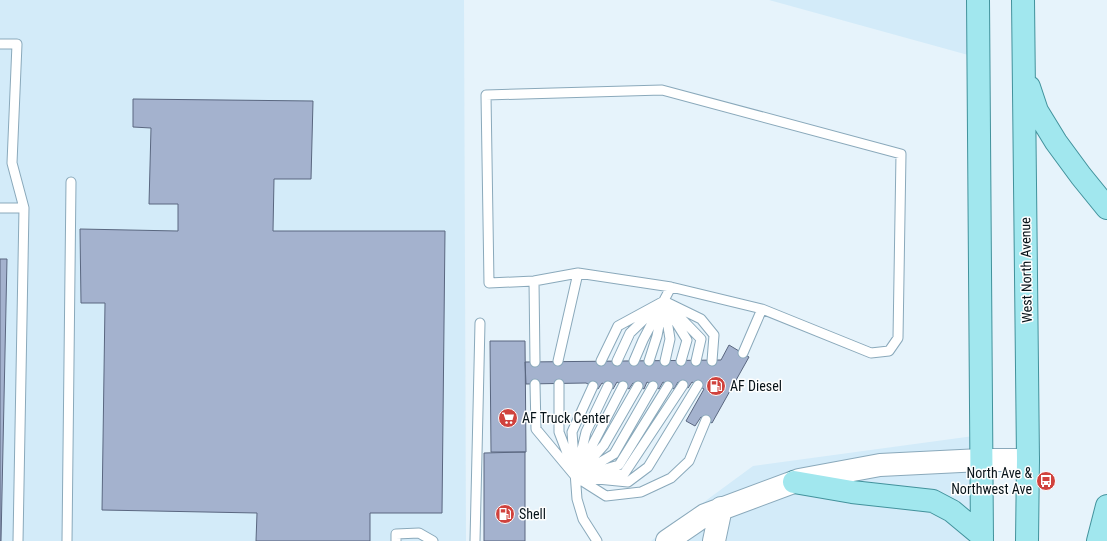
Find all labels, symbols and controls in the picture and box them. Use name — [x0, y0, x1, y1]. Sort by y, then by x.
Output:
street label: West North Avenue — [1017, 217, 1035, 323]
fuel station icon: AF Diesel — [705, 375, 727, 397]
place label: AF Diesel — [730, 378, 782, 394]
supermarket icon: AF Truck Center — [497, 407, 519, 429]
place label: AF Truck Center — [522, 410, 610, 426]
place label: North Ave & Northwest Ave — [951, 465, 1032, 497]
bus stop icon: North Ave & Northwest Ave — [1035, 470, 1057, 492]
fuel station icon: Shell — [494, 503, 516, 525]
place label: Shell — [519, 506, 546, 522]

